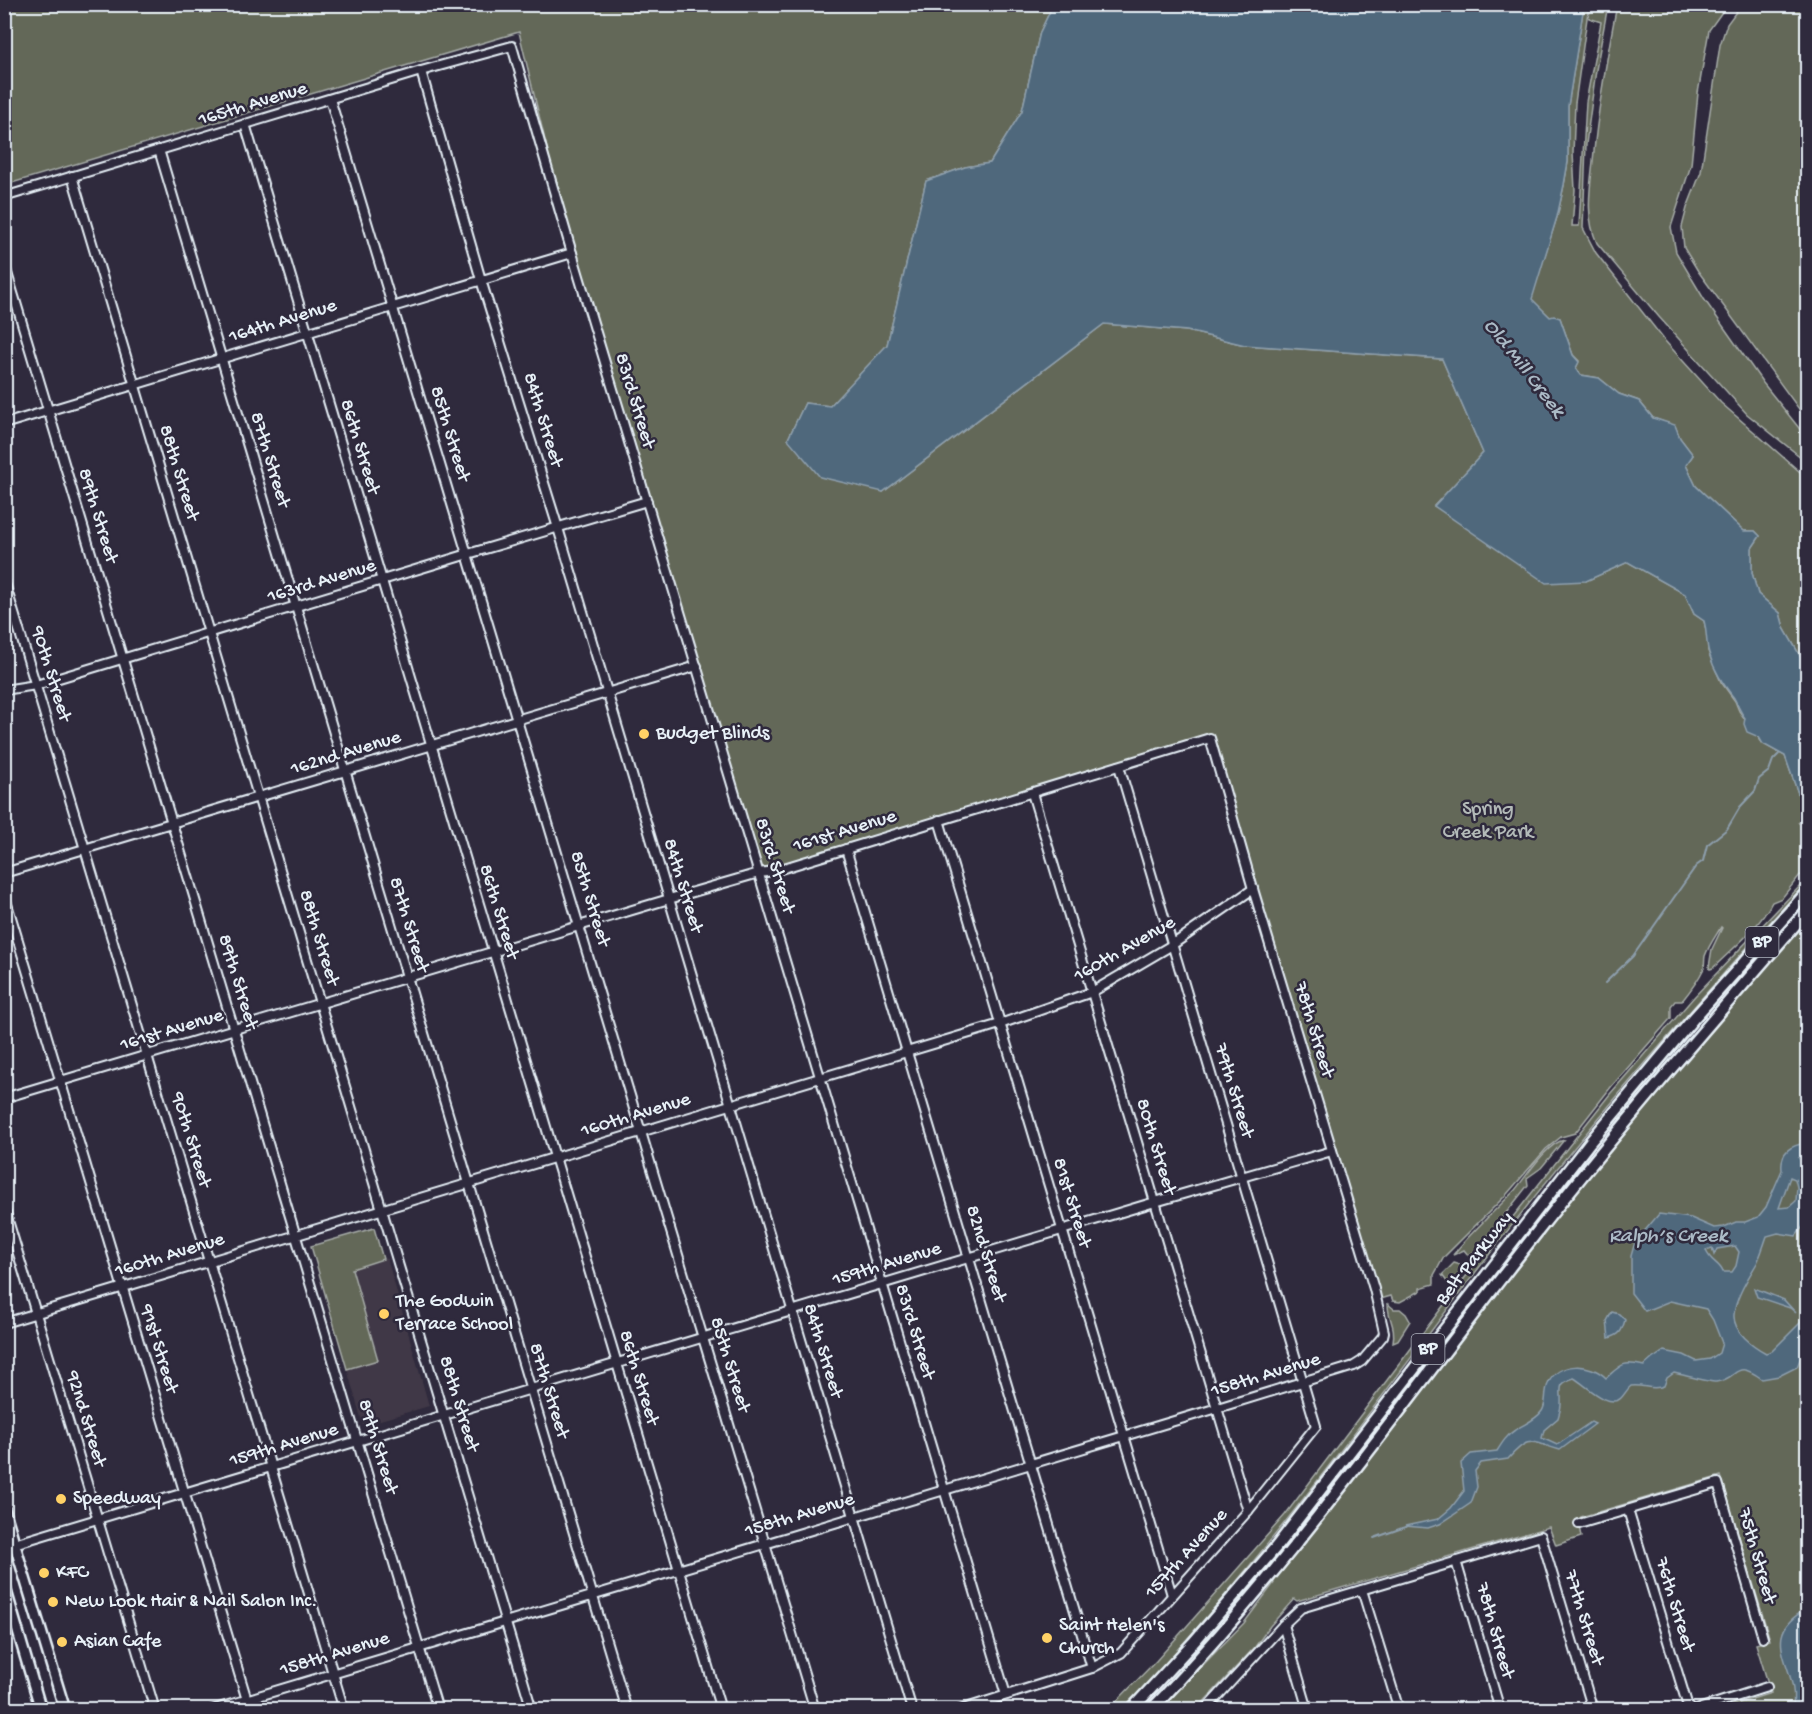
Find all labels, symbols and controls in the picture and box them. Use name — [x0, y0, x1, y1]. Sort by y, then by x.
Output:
street label: 165th Avenue — [195, 77, 311, 133]
street label: 164th Avenue — [225, 295, 340, 350]
water label: Old Mill Creek — [1477, 315, 1571, 425]
street label: 83rd Street — [609, 351, 660, 453]
street label: 84th Street — [517, 370, 568, 472]
street label: 85th Street — [424, 384, 475, 486]
street label: 86th Street — [334, 397, 385, 499]
street label: 87th Street — [244, 410, 295, 512]
street label: 88th Street — [153, 422, 204, 525]
street label: 89th Street — [72, 466, 123, 568]
street label: 163rd Avenue — [264, 554, 380, 610]
street label: 90th Street — [24, 623, 76, 726]
place label: Budget Blinds — [655, 723, 770, 746]
street label: 162nd Avenue — [287, 726, 405, 782]
marker: Budget Blinds — [637, 727, 651, 741]
park label: Spring Creek Park — [1443, 799, 1535, 845]
street label: 161st Avenue — [790, 805, 900, 859]
street label: 83rd Street — [749, 816, 800, 918]
street label: 84th Street — [657, 836, 708, 938]
street label: 85th Street — [564, 849, 615, 951]
street label: 86th Street — [473, 862, 524, 964]
street label: 87th Street — [383, 875, 434, 977]
street label: 88th Street — [293, 887, 344, 990]
street label: 160th Avenue — [1069, 911, 1180, 989]
road number: BP — [1746, 927, 1778, 957]
street label: 89th Street — [212, 932, 263, 1034]
street label: 78th Street — [1287, 979, 1339, 1082]
street label: 161st Avenue — [117, 1004, 227, 1058]
street label: 79th Street — [1207, 1040, 1259, 1143]
street label: 160th Avenue — [577, 1088, 694, 1144]
street label: 90th Street — [164, 1089, 216, 1192]
street label: 80th Street — [1129, 1096, 1181, 1200]
street label: 81st Street — [1046, 1155, 1096, 1252]
street label: 82nd Street — [959, 1203, 1011, 1307]
street label: Belt Parkway — [1431, 1208, 1519, 1311]
water label: Ralph’s Creek — [1609, 1225, 1730, 1250]
street label: 160th Avenue — [111, 1228, 228, 1284]
street label: 159th Avenue — [829, 1237, 945, 1293]
street label: 83rd Street — [889, 1282, 940, 1384]
place label: The Godwin Terrace School — [395, 1291, 513, 1337]
street label: 91st Street — [133, 1301, 183, 1398]
street label: 84th Street — [797, 1301, 848, 1403]
marker: The Godwin Terrace School — [377, 1307, 391, 1321]
street label: 85th Street — [704, 1315, 755, 1417]
street label: 86th Street — [613, 1328, 664, 1430]
road number: BP — [1412, 1334, 1444, 1364]
street label: 87th Street — [523, 1341, 574, 1443]
street label: 158th Avenue — [1207, 1348, 1324, 1404]
street label: 88th Street — [433, 1353, 484, 1456]
street label: 92nd Street — [59, 1367, 111, 1472]
street label: 89th Street — [352, 1397, 403, 1499]
street label: 159th Avenue — [226, 1418, 342, 1474]
place label: Speedway — [73, 1488, 161, 1511]
street label: 158th Avenue — [741, 1488, 858, 1544]
marker: Speedway — [54, 1492, 68, 1506]
street label: 157th Avenue — [1140, 1504, 1234, 1604]
street label: 75th Street — [1731, 1505, 1781, 1608]
street label: 76th Street — [1648, 1554, 1700, 1657]
place label: KFC — [56, 1562, 89, 1585]
marker: KFC — [37, 1566, 51, 1580]
street label: 77th Street — [1557, 1567, 1609, 1670]
street label: 78th Street — [1469, 1580, 1519, 1683]
place label: New Look Hair & Nail Salon Inc. — [65, 1591, 317, 1614]
marker: New Look Hair & Nail Salon Inc. — [46, 1595, 60, 1609]
place label: Saint Helen's Church — [1059, 1615, 1165, 1661]
street label: 158th Avenue — [276, 1627, 393, 1683]
place label: Asian Cafe — [74, 1631, 162, 1654]
marker: Saint Helen's Church — [1040, 1631, 1054, 1645]
marker: Asian Cafe — [55, 1635, 69, 1649]

